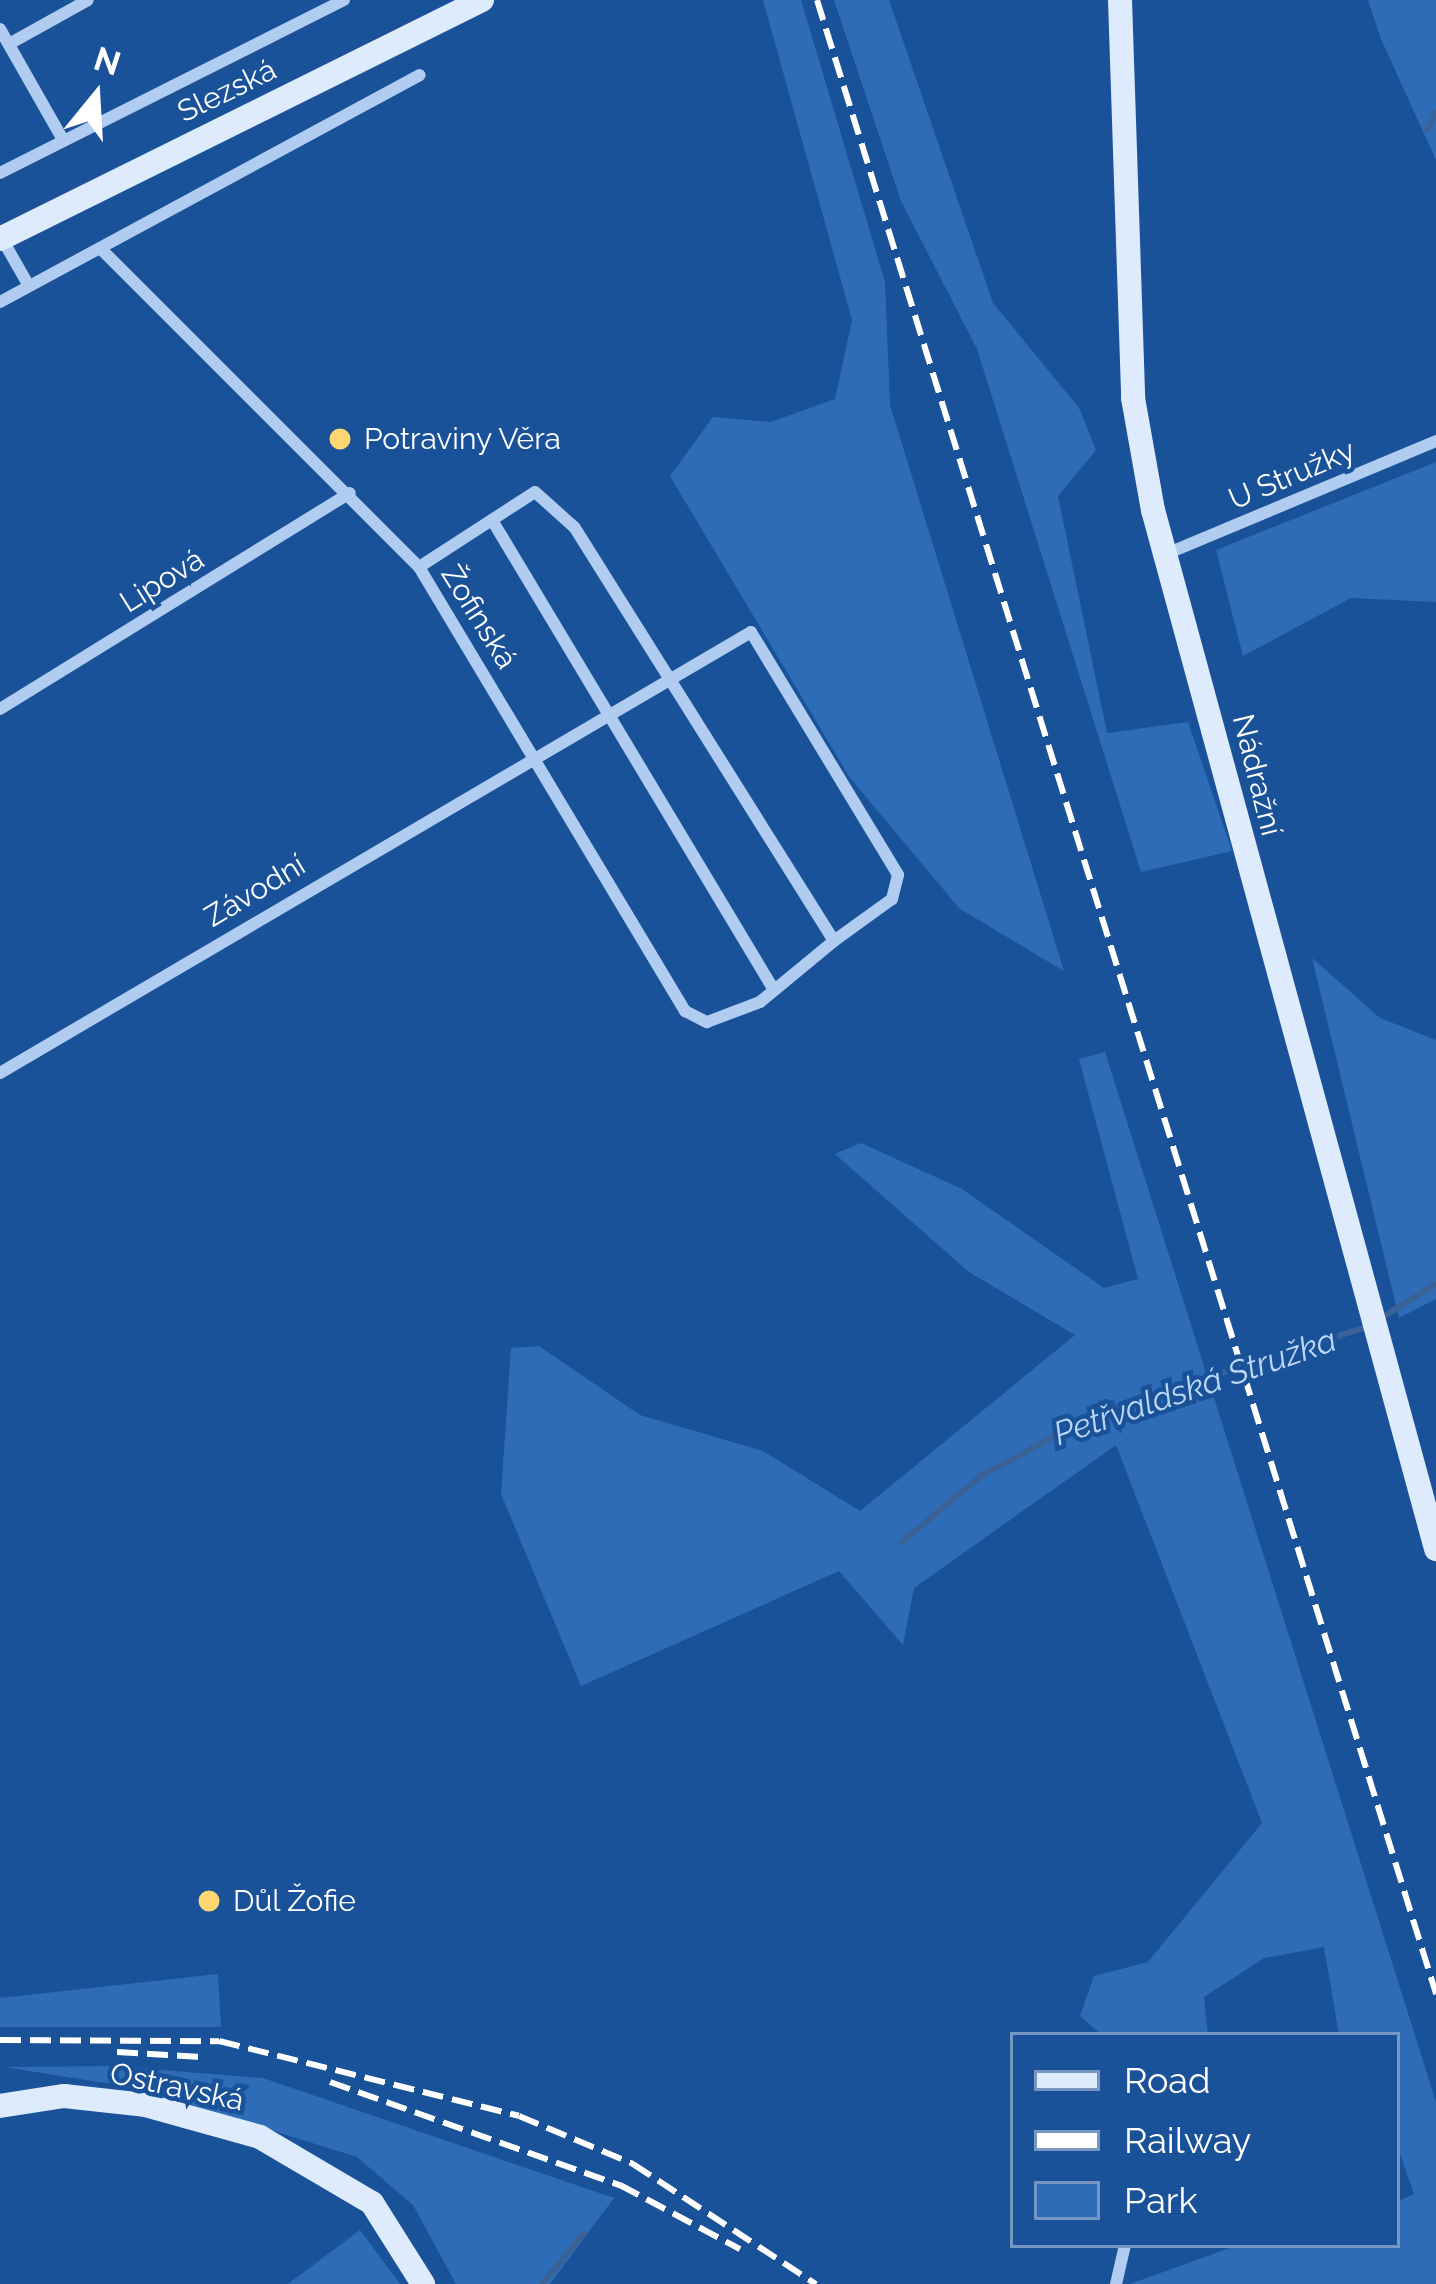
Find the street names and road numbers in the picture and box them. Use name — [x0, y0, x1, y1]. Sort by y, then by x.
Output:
street label: Slezská — [172, 52, 282, 130]
street label: U Stružky — [1223, 432, 1361, 518]
street label: Lipová — [114, 541, 210, 621]
street label: Žofinská — [433, 559, 525, 675]
street label: Nádražní — [1225, 711, 1289, 839]
street label: Závodní — [198, 847, 312, 935]
street label: Ostravská — [107, 2055, 247, 2119]

